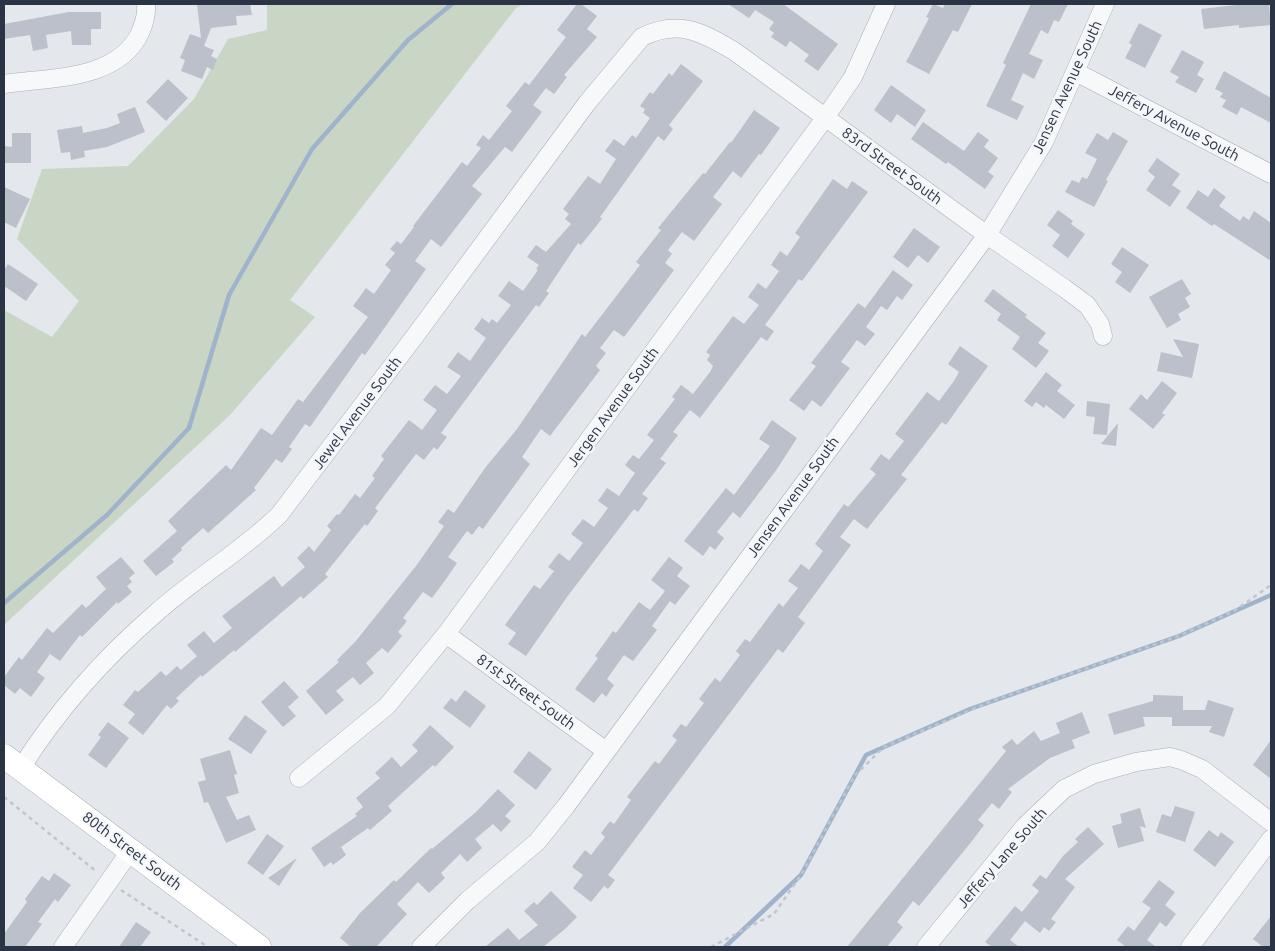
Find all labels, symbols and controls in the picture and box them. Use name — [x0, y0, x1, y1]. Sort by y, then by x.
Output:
street label: Jensen Avenue South — [1028, 18, 1106, 156]
street label: Jeffery Avenue South — [1105, 81, 1243, 165]
street label: 83rd Street South — [838, 124, 946, 208]
street label: Jergen Avenue South — [563, 344, 663, 470]
street label: Jewel Avenue South — [309, 353, 405, 473]
street label: Jensen Avenue South — [743, 433, 843, 561]
street label: 81st Street South — [473, 650, 579, 734]
street label: Jeffery Lane South — [953, 804, 1051, 912]
street label: 80th Street South — [79, 808, 185, 894]

